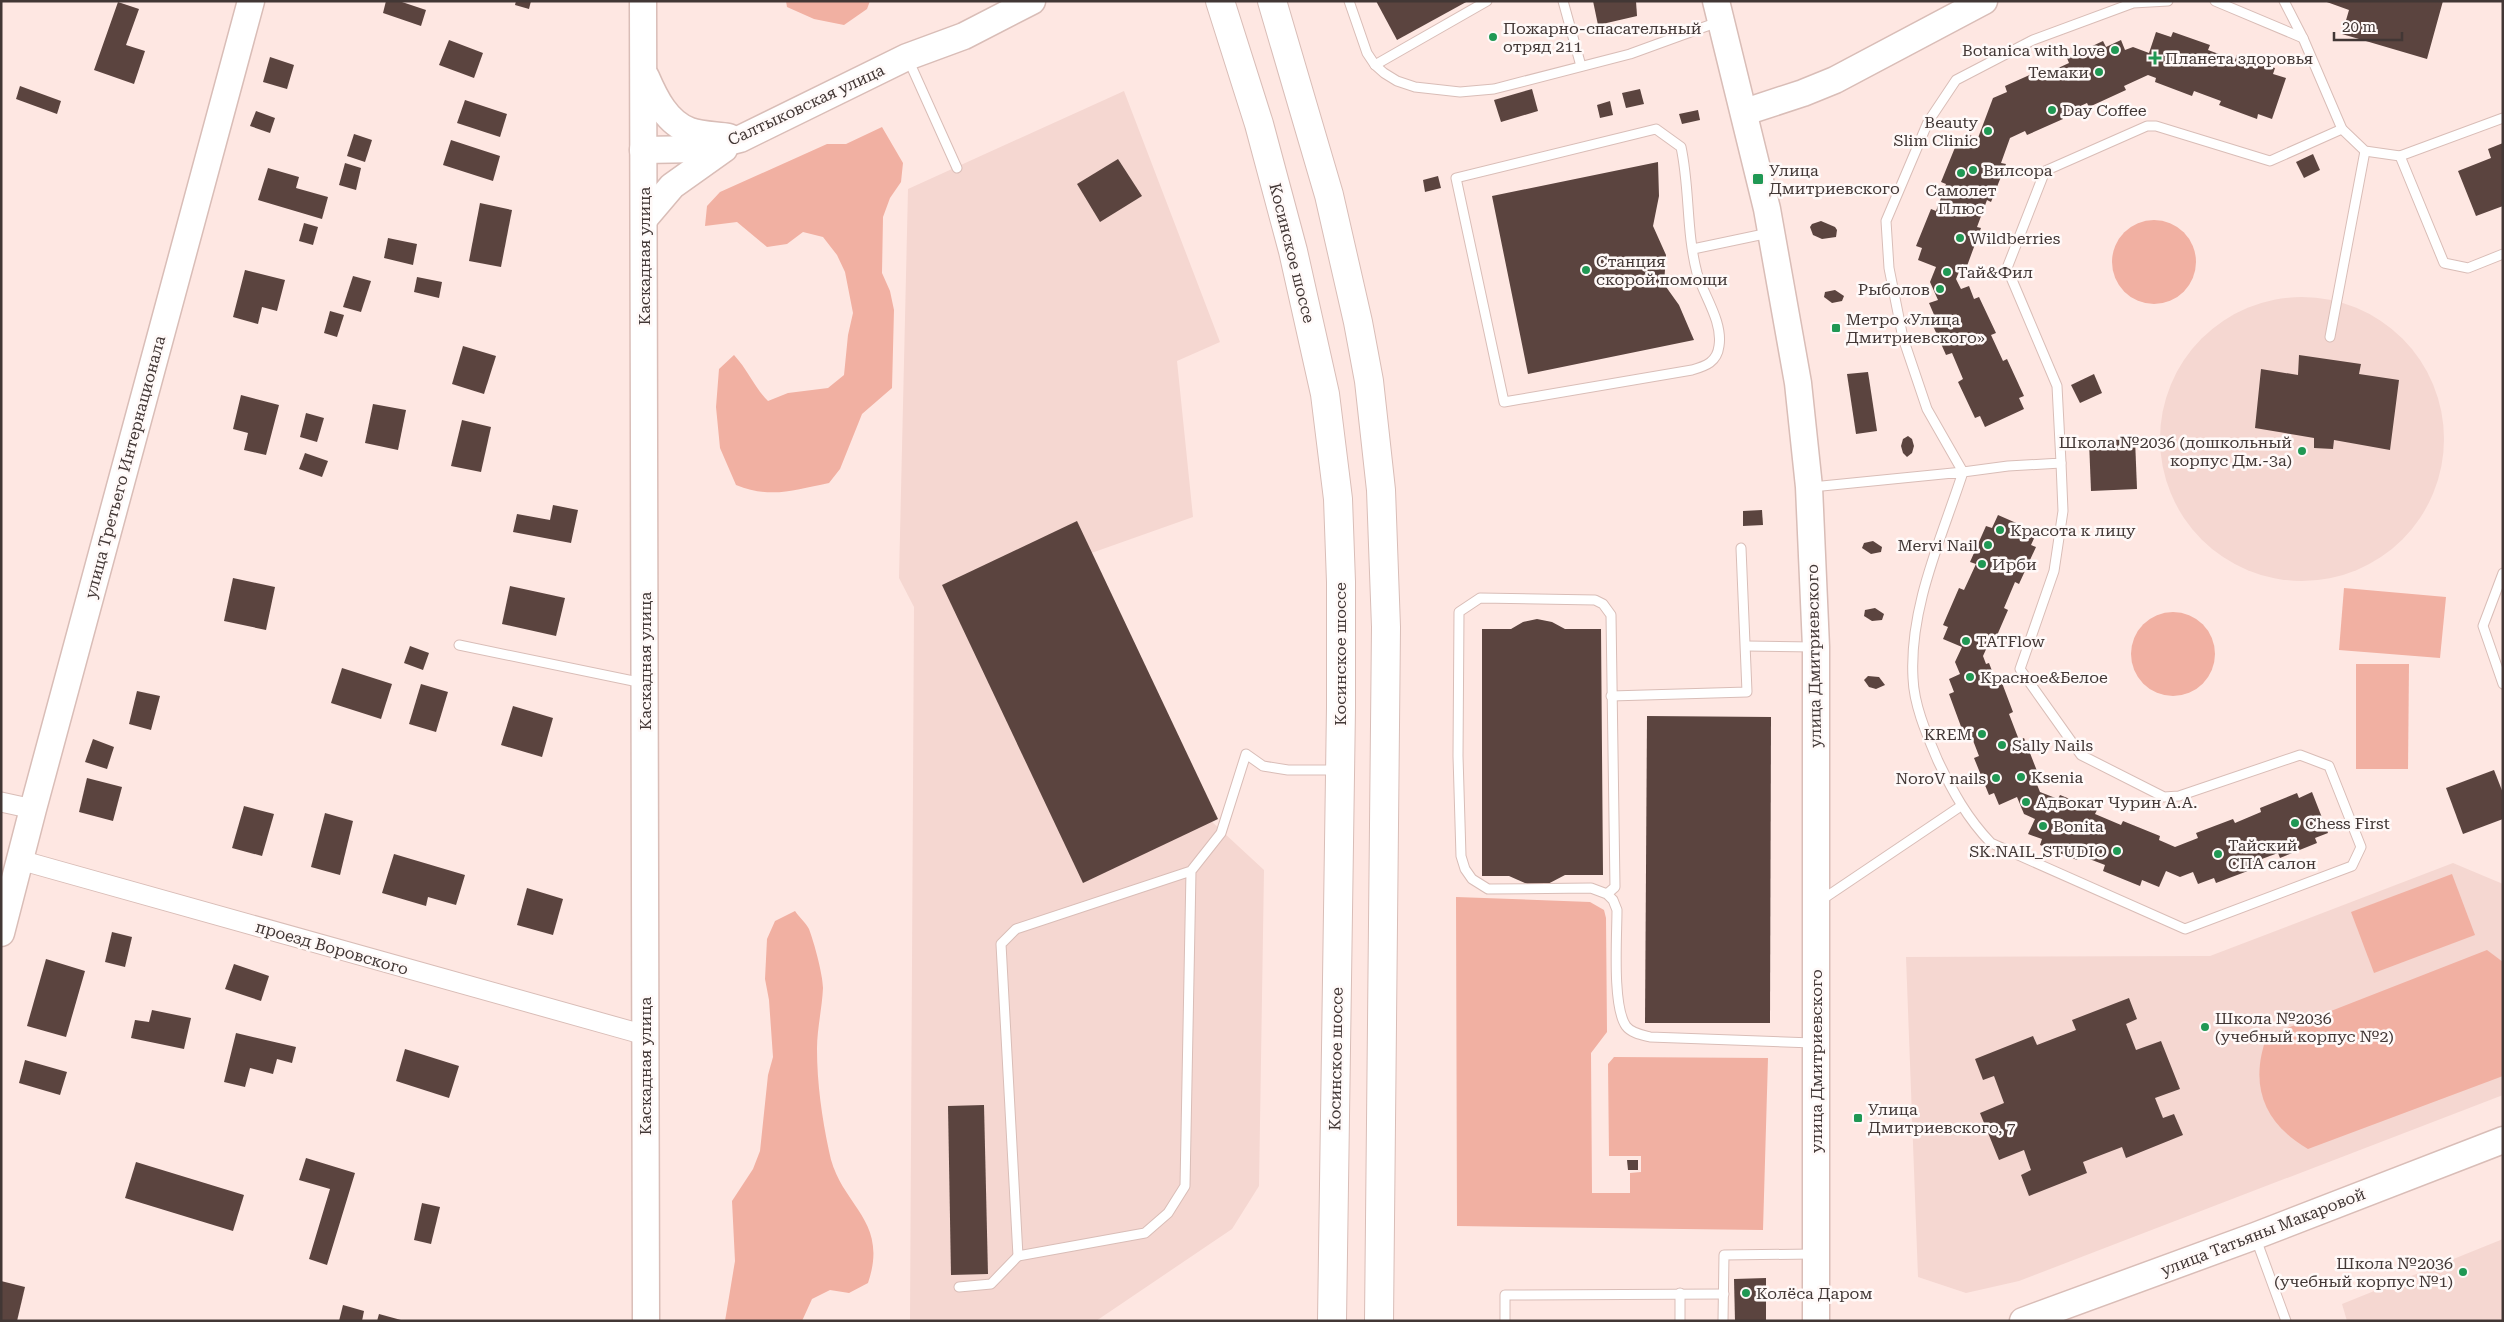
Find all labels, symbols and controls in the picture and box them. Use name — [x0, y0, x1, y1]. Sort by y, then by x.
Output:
scale bar — [2334, 10, 2402, 42]
text: 20 m — [2342, 18, 2377, 36]
place label: Пожарно-спасательный отряд 211 — [1503, 19, 1702, 56]
marker: Пожарно-спасательный отряд 211 — [1487, 31, 1499, 43]
place label: Botanica with love — [1962, 41, 2105, 60]
marker: Botanica with love — [2109, 44, 2121, 56]
place label: Планета здоровья — [2165, 49, 2313, 68]
marker: Планета здоровья — [2149, 52, 2161, 64]
street label: Салтыковская улица — [725, 60, 888, 150]
place label: Темаки — [2028, 63, 2089, 82]
marker: Темаки — [2093, 66, 2105, 78]
place label: Day Coffee — [2062, 101, 2147, 120]
marker: Day Coffee — [2046, 104, 2058, 116]
place label: Beauty Slim Clinic — [1893, 113, 1979, 150]
marker: Beauty Slim Clinic — [1982, 125, 1994, 137]
place label: Улица Дмитриевского — [1769, 161, 1900, 198]
place label: Вилсора — [1983, 161, 2053, 180]
marker: Вилсора — [1967, 164, 1979, 176]
marker: Самолет Плюс — [1955, 167, 1967, 179]
marker: Улица Дмитриевского — [1751, 172, 1765, 186]
street label: Косинское шоссе — [1265, 181, 1319, 325]
place label: Самолет Плюс — [1926, 181, 1996, 218]
street label: Каскадная улица — [635, 186, 654, 325]
place label: Wildberries — [1970, 229, 2061, 248]
marker: Wildberries — [1954, 232, 1966, 244]
place label: Станция скорой помощи — [1596, 252, 1728, 289]
place label: Тай&Фил — [1957, 263, 2033, 282]
marker: Станция скорой помощи — [1580, 264, 1592, 276]
marker: Тай&Фил — [1941, 266, 1953, 278]
place label: Рыболов — [1858, 280, 1930, 299]
marker: Рыболов — [1934, 283, 1946, 295]
place label: Метро «Улица Дмитриевского» — [1846, 310, 1985, 347]
marker: Метро «Улица Дмитриевского» — [1830, 322, 1842, 334]
street label: улица Третьего Интернационала — [81, 333, 169, 601]
place label: Школа №2036 (дошкольный корпус Дм.-3а) — [2059, 433, 2292, 470]
marker: Школа №2036 (дошкольный корпус Дм.-3а) — [2296, 445, 2308, 457]
place label: Красота к лицу — [2010, 521, 2136, 540]
marker: Красота к лицу — [1994, 524, 2006, 536]
place label: Mervi Nail — [1898, 536, 1978, 555]
marker: Mervi Nail — [1982, 539, 1994, 551]
place label: Ирби — [1992, 555, 2037, 574]
marker: Ирби — [1976, 558, 1988, 570]
street label: улица Дмитриевского — [1803, 564, 1825, 748]
street label: Косинское шоссе — [1331, 582, 1350, 726]
street label: Каскадная улица — [636, 591, 655, 730]
place label: TATFlow — [1976, 632, 2046, 651]
marker: TATFlow — [1960, 635, 1972, 647]
place label: Красное&Белое — [1980, 668, 2108, 687]
marker: Красное&Белое — [1964, 671, 1976, 683]
place label: KREM — [1924, 725, 1972, 744]
marker: KREM — [1976, 728, 1988, 740]
place label: Sally Nails — [2012, 736, 2093, 755]
marker: Sally Nails — [1996, 739, 2008, 751]
place label: Ksenia — [2031, 768, 2083, 787]
place label: NoroV nails — [1895, 769, 1986, 788]
marker: Ksenia — [2015, 771, 2027, 783]
marker: NoroV nails — [1990, 772, 2002, 784]
place label: Адвокат Чурин А.А. — [2036, 793, 2197, 812]
marker: Адвокат Чурин А.А. — [2020, 796, 2032, 808]
place label: Chess First — [2305, 814, 2390, 833]
place label: Bonita — [2053, 817, 2104, 836]
marker: Chess First — [2289, 817, 2301, 829]
marker: Bonita — [2037, 820, 2049, 832]
place label: Тайский СПА салон — [2228, 836, 2316, 873]
place label: SK.NAIL_STUDIO — [1969, 842, 2107, 861]
marker: SK.NAIL_STUDIO — [2111, 845, 2123, 857]
marker: Тайский СПА салон — [2212, 848, 2224, 860]
street label: проезд Воровского — [253, 917, 411, 979]
street label: улица Дмитриевского — [1807, 969, 1826, 1153]
street label: Косинское шоссе — [1325, 987, 1347, 1131]
street label: Каскадная улица — [636, 996, 655, 1135]
place label: Школа №2036 (учебный корпус №2) — [2215, 1009, 2394, 1046]
marker: Школа №2036 (учебный корпус №2) — [2199, 1021, 2211, 1033]
place label: Улица Дмитриевского, 7 — [1868, 1100, 2016, 1137]
marker: Улица Дмитриевского, 7 — [1852, 1112, 1864, 1124]
street label: улица Татьяны Макаровой — [2158, 1184, 2368, 1280]
place label: Школа №2036 (учебный корпус №1) — [2274, 1254, 2453, 1291]
marker: Школа №2036 (учебный корпус №1) — [2457, 1266, 2469, 1278]
place label: Колёса Даром — [1756, 1284, 1872, 1303]
marker: Колёса Даром — [1740, 1287, 1752, 1299]

